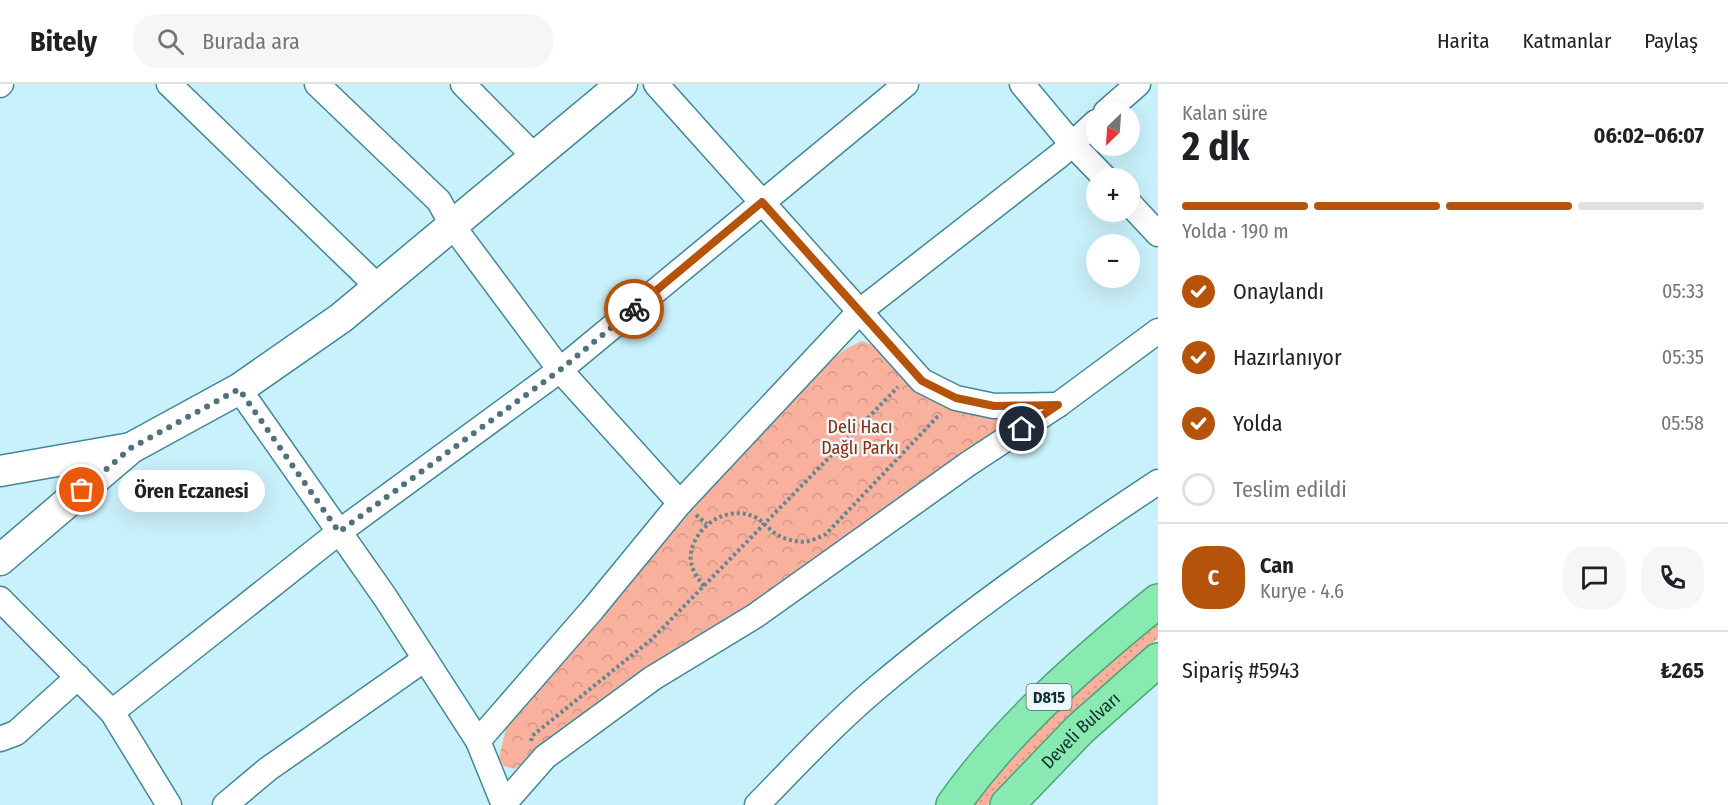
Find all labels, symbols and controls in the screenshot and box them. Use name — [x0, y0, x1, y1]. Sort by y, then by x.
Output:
search box — [133, 14, 553, 68]
text: Bitely — [30, 25, 97, 58]
icon: search — [154, 25, 187, 58]
text: Burada ara — [202, 28, 300, 55]
text: Harita — [1437, 28, 1490, 54]
text: Katmanlar — [1523, 28, 1611, 54]
text: Paylaş — [1644, 28, 1698, 54]
text: Kalan süre — [1182, 101, 1268, 125]
north arrow — [1086, 102, 1140, 156]
map controls — [1086, 102, 1140, 288]
text: 06:02–06:07 — [1593, 122, 1704, 149]
text: 2 dk — [1182, 124, 1249, 170]
button: + — [1086, 168, 1140, 222]
text: Yolda · 190 m — [1182, 219, 1289, 243]
button: − — [1086, 234, 1140, 288]
icon: check — [1182, 275, 1215, 308]
text: Onaylandı — [1233, 278, 1324, 305]
courier — [604, 279, 664, 339]
text: 05:33 — [1662, 279, 1704, 303]
icon: bike — [618, 293, 651, 326]
icon: check — [1182, 341, 1215, 374]
text: Hazırlanıyor — [1233, 344, 1342, 371]
text: 05:35 — [1662, 345, 1704, 369]
pin — [996, 403, 1047, 454]
icon: check — [1182, 407, 1215, 440]
text: Yolda — [1233, 410, 1283, 437]
text: 05:58 — [1661, 411, 1704, 435]
icon: home — [1005, 412, 1038, 445]
park label: Deli Hacı Dağlı Parkı — [821, 416, 899, 459]
pin — [56, 464, 107, 515]
callout: Ören Eczanesi — [118, 469, 265, 511]
icon: bag — [65, 473, 98, 506]
text: Teslim edildi — [1233, 476, 1347, 503]
text: Ören Eczanesi — [134, 479, 249, 503]
button: chat — [1563, 546, 1626, 609]
button: phone — [1641, 546, 1704, 609]
text: Can — [1260, 552, 1294, 579]
text: C — [1208, 564, 1219, 591]
text: Kurye · 4.6 — [1260, 579, 1344, 603]
text: Sipariş #5943 — [1182, 657, 1299, 684]
text: ₺265 — [1660, 657, 1704, 684]
road number: D815 — [1026, 684, 1072, 710]
street label: Develi Bulvarı — [1037, 688, 1125, 773]

